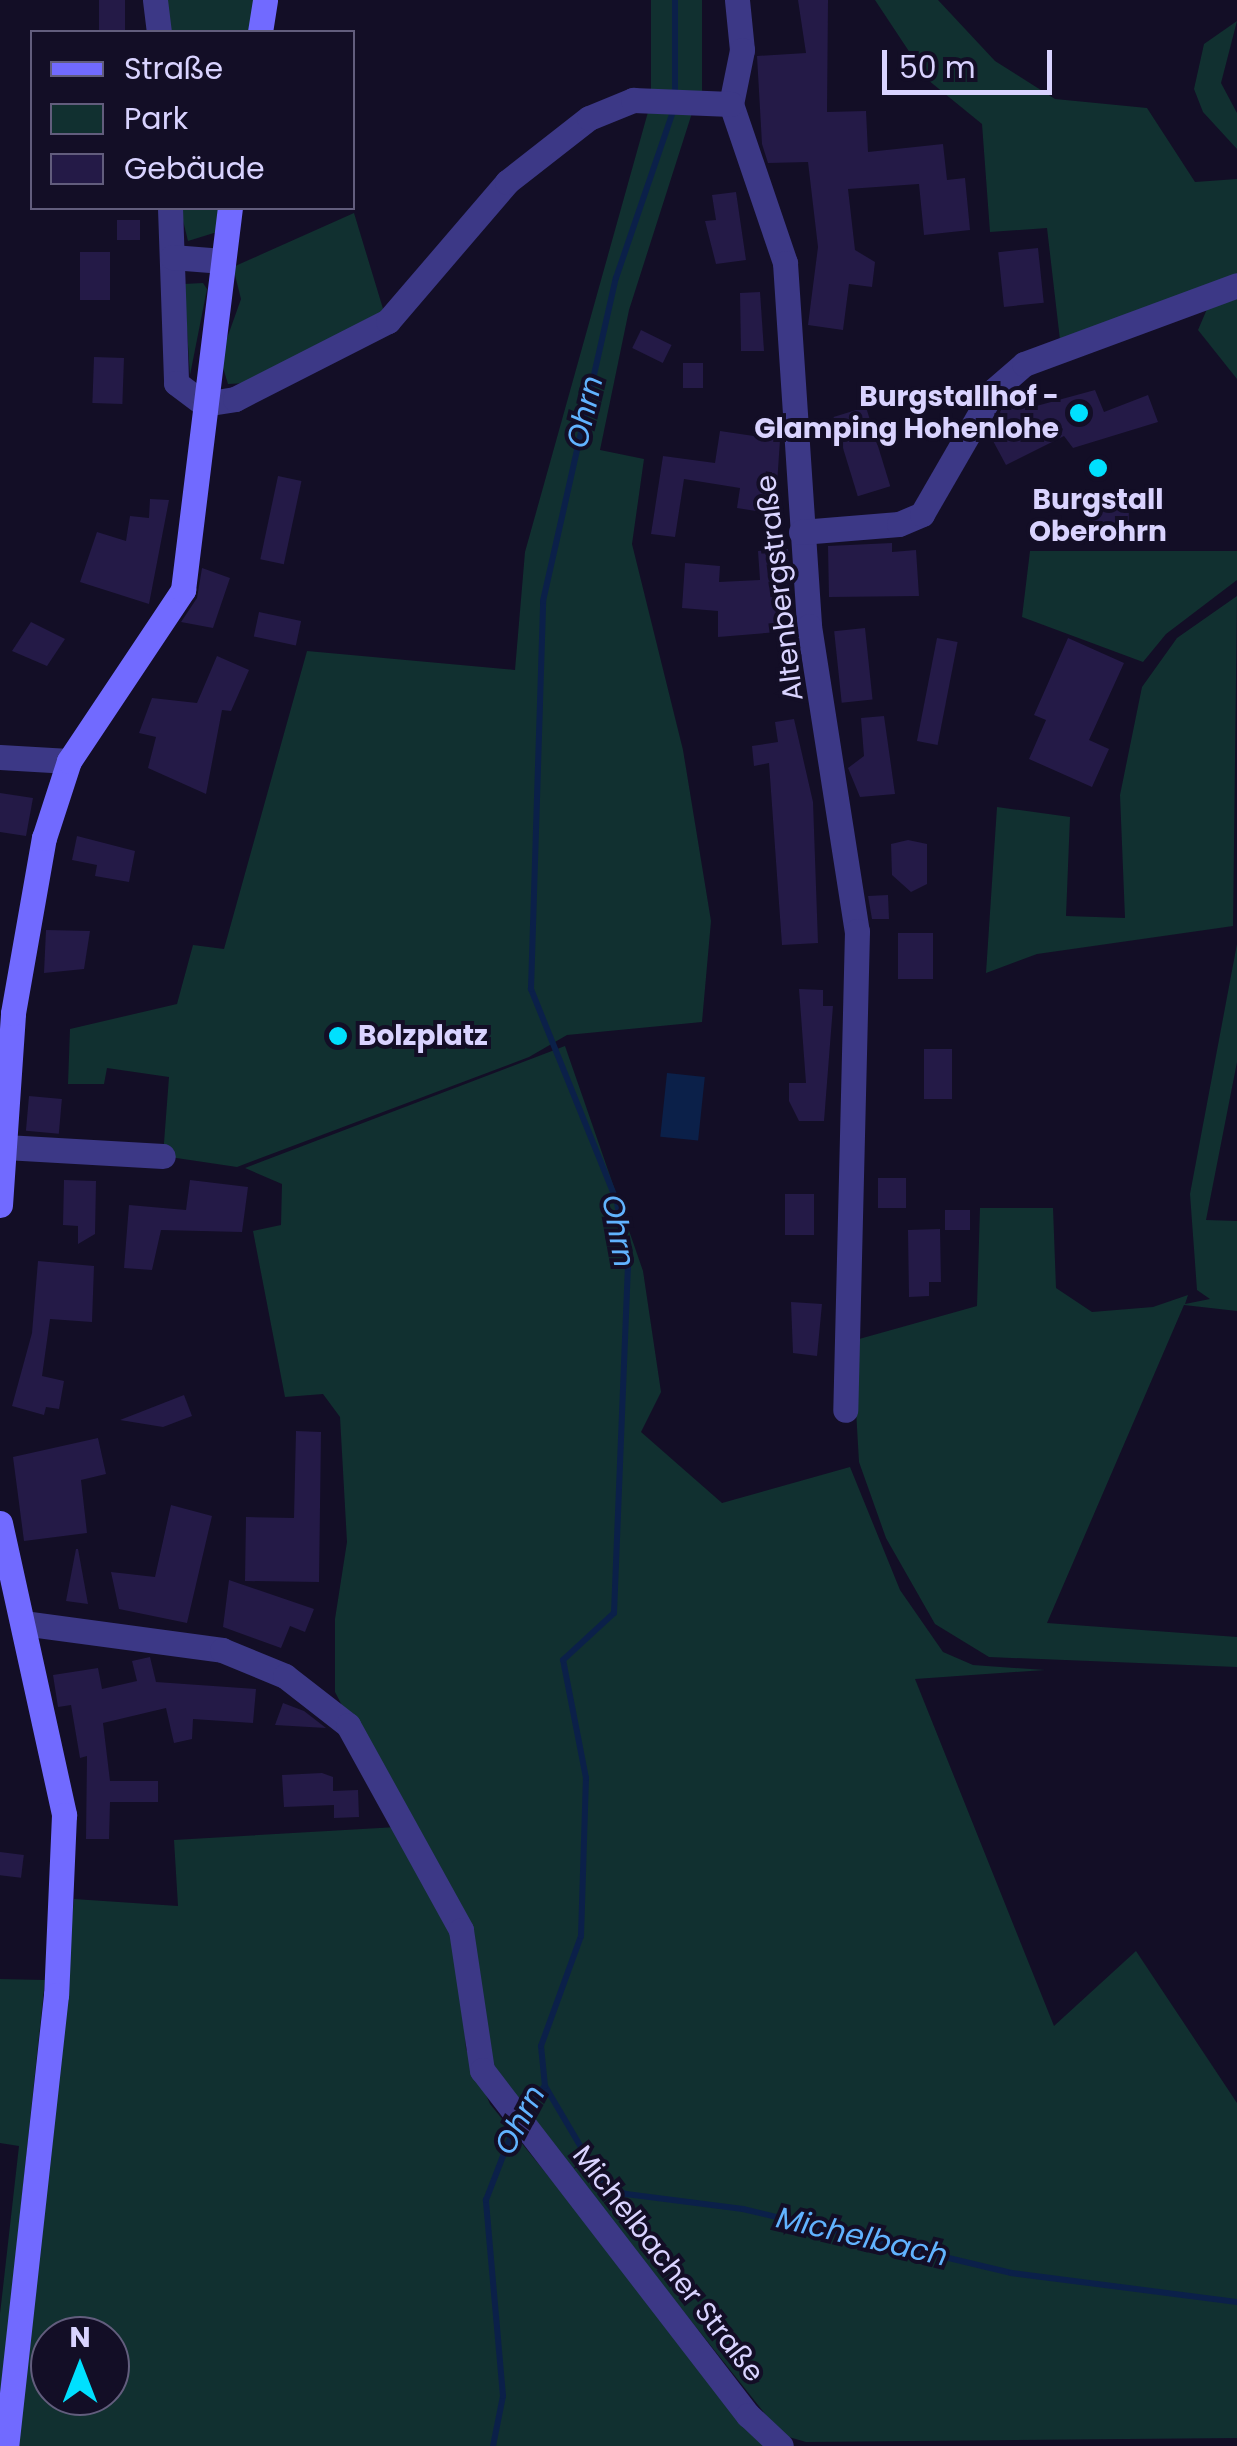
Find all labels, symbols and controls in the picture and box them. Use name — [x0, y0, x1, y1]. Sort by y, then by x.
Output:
legend — [30, 30, 355, 210]
scale bar — [887, 30, 1057, 92]
text: 50 m — [899, 46, 976, 89]
text: Straße — [124, 47, 223, 90]
text: Park — [124, 97, 188, 140]
text: Gebäude — [124, 147, 265, 190]
water label: Ohrn — [559, 372, 611, 452]
place label: Burgstallhof - Glamping Hohenlohe — [754, 380, 1059, 446]
marker: Burgstallhof - Glamping Hohenlohe — [1068, 402, 1090, 424]
marker: Burgstall Oberohrn — [1087, 457, 1109, 479]
street label: Altenbergstraße — [749, 473, 811, 703]
place label: Burgstall Oberohrn — [1029, 483, 1167, 549]
place label: Bolzplatz — [358, 1019, 488, 1053]
marker: Bolzplatz — [327, 1025, 349, 1047]
water label: Ohrn — [594, 1192, 642, 1270]
water label: Ohrn — [487, 2079, 553, 2161]
street label: Michelbacher Straße — [565, 2139, 771, 2389]
water label: Michelbach — [773, 2200, 951, 2274]
north arrow — [30, 2316, 130, 2416]
text: N — [69, 2318, 91, 2357]

